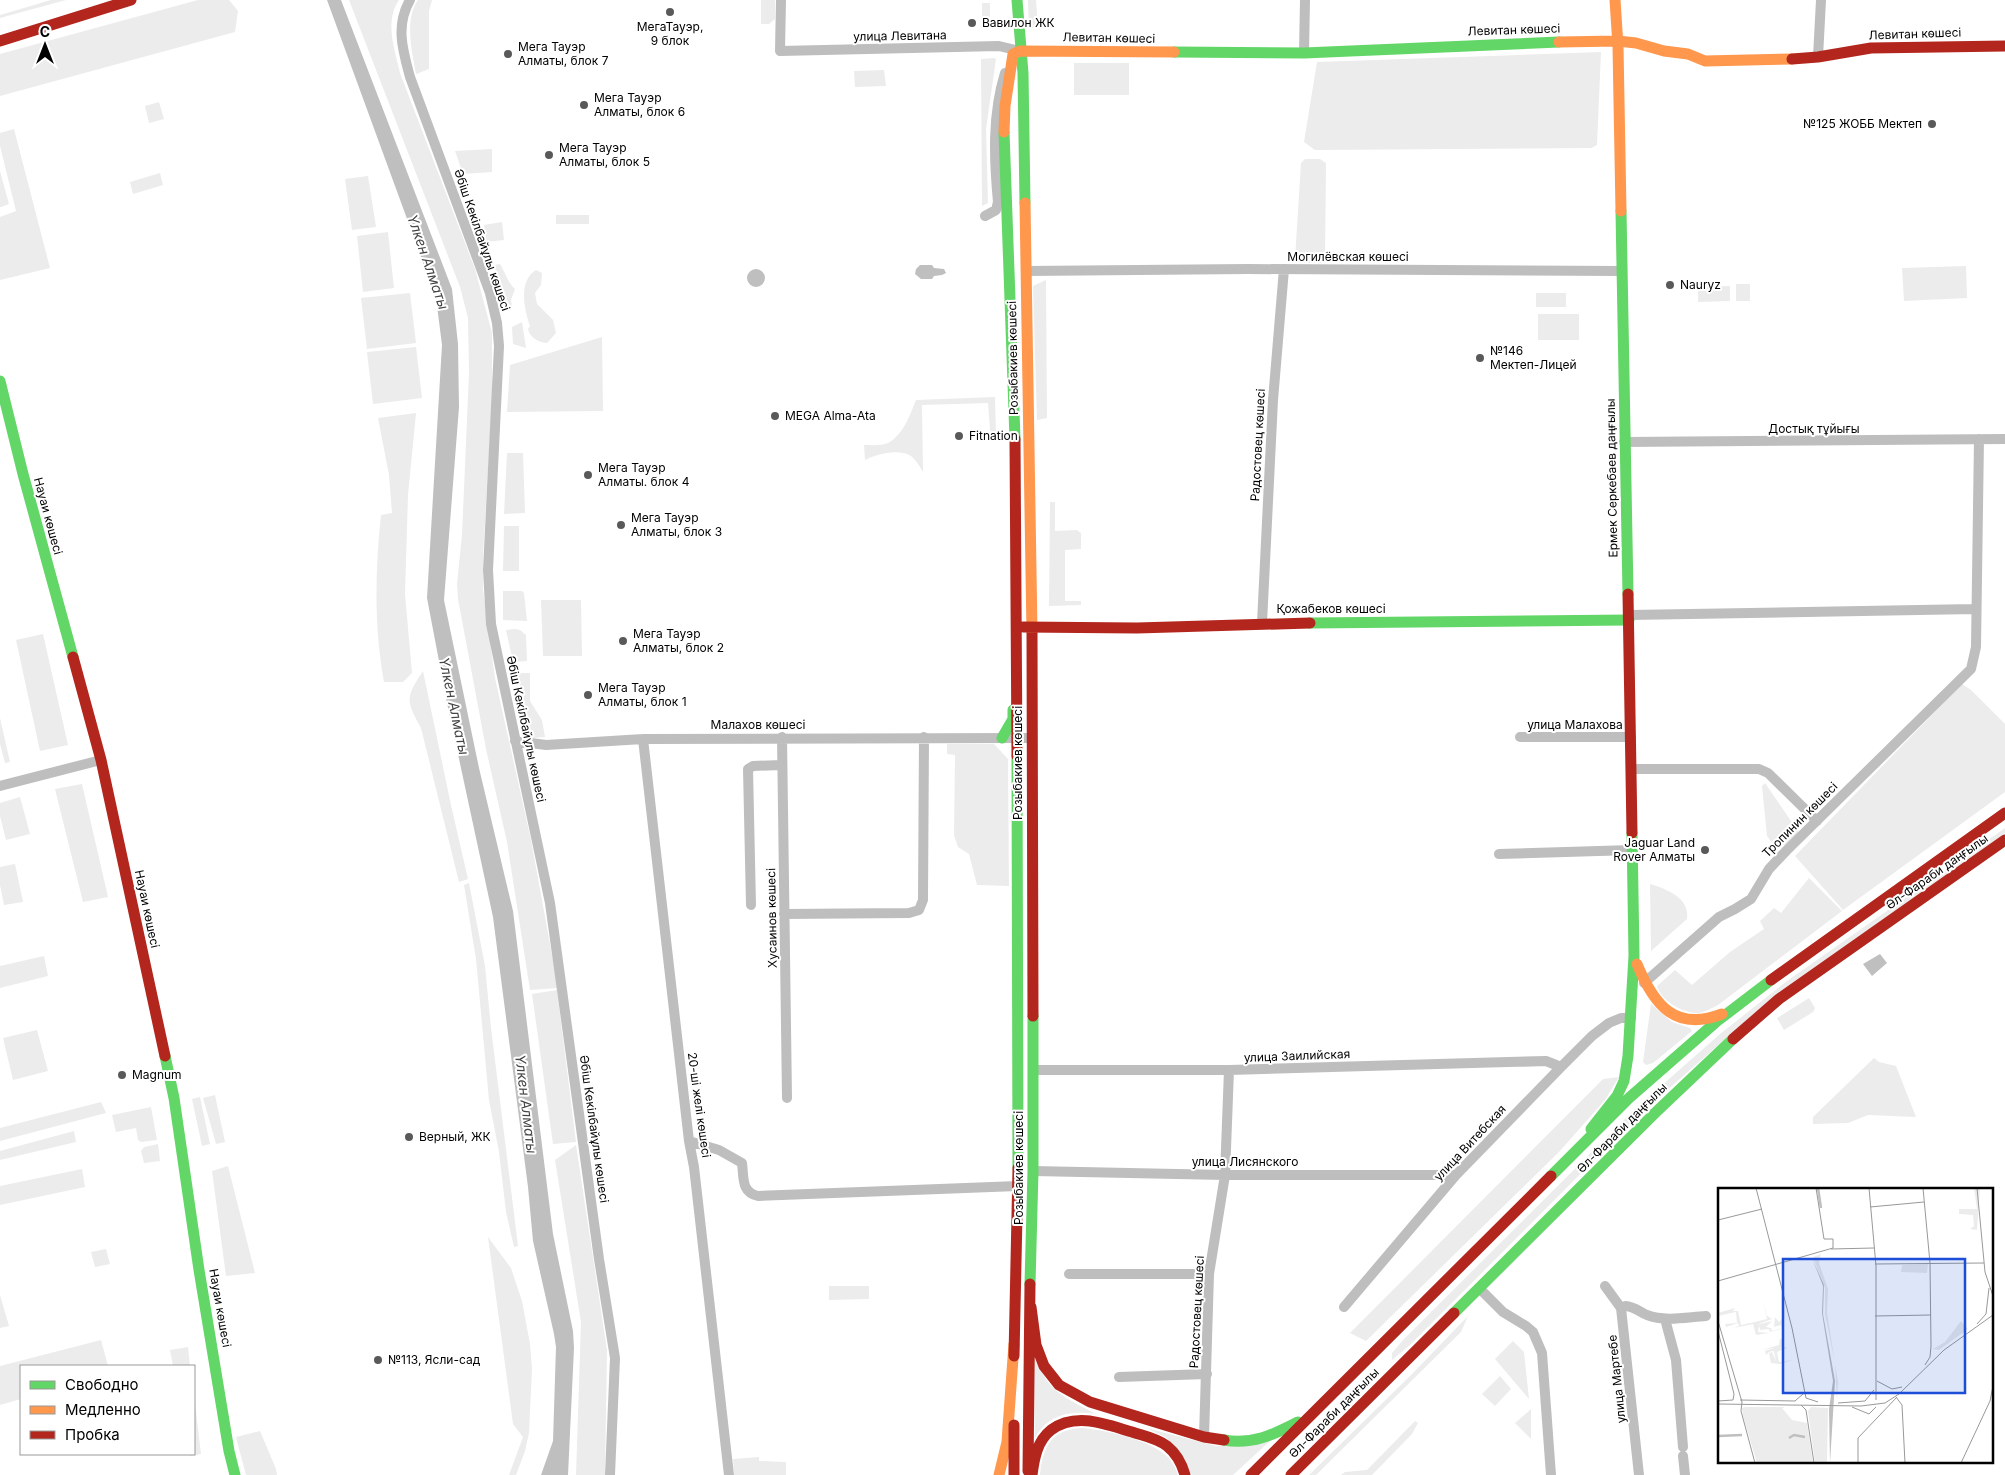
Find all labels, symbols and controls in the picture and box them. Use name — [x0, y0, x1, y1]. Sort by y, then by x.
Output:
marker: МегаТауэр, 9 блок — [664, 6, 676, 18]
place label: Вавилон ЖК — [982, 15, 1055, 30]
marker: Вавилон ЖК — [966, 17, 978, 29]
place label: МегаТауэр, 9 блок — [637, 19, 703, 48]
north arrow — [20, 20, 70, 70]
street label: Левитан көшесі — [1467, 20, 1561, 39]
text: С — [40, 23, 50, 40]
street label: Левитан көшесі — [1868, 24, 1962, 43]
street label: улица Левитана — [853, 27, 947, 44]
street label: Левитан көшесі — [1063, 29, 1156, 46]
place label: Мега Тауэр Алматы, блок 7 — [518, 39, 609, 68]
marker: Мега Тауэр Алматы, блок 7 — [502, 48, 514, 60]
place label: Мега Тауэр Алматы, блок 6 — [594, 90, 685, 119]
marker: Мега Тауэр Алматы, блок 6 — [578, 99, 590, 111]
place label: №125 ЖОББ Мектеп — [1803, 116, 1922, 131]
marker: №125 ЖОББ Мектеп — [1926, 118, 1938, 130]
place label: Мега Тауэр Алматы, блок 5 — [559, 140, 650, 169]
marker: Мега Тауэр Алматы, блок 5 — [543, 149, 555, 161]
street label: Әбіш Кекілбайұлы көшесі — [451, 167, 514, 313]
water label: Үлкен Алматы — [404, 212, 453, 312]
street label: Могилёвская көшесі — [1287, 249, 1409, 264]
place label: Nauryz — [1680, 277, 1721, 292]
marker: Nauryz — [1664, 279, 1676, 291]
street label: Розыбакиев көшесі — [1004, 301, 1021, 415]
place label: №146 Мектеп-Лицей — [1490, 343, 1577, 372]
marker: №146 Мектеп-Лицей — [1474, 352, 1486, 364]
street label: Радостовец көшесі — [1247, 388, 1268, 502]
street label: Ермек Серкебаев даңғылы — [1603, 398, 1620, 558]
place label: MEGA Alma-Ata — [785, 408, 876, 423]
marker: MEGA Alma-Ata — [769, 410, 781, 422]
street label: Достық тұйығы — [1768, 421, 1860, 436]
place label: Fitnation — [969, 428, 1018, 443]
marker: Fitnation — [953, 430, 965, 442]
place label: Мега Тауэр Алматы. блок 4 — [598, 460, 690, 489]
marker: Мега Тауэр Алматы. блок 4 — [582, 469, 594, 481]
street label: Науаи көшесі — [31, 476, 66, 556]
place label: Мега Тауэр Алматы, блок 3 — [631, 510, 722, 539]
marker: Мега Тауэр Алматы, блок 3 — [615, 519, 627, 531]
street label: Қожабеков көшесі — [1276, 601, 1386, 616]
place label: Мега Тауэр Алматы, блок 2 — [633, 626, 724, 655]
marker: Мега Тауэр Алматы, блок 2 — [617, 635, 629, 647]
street label: Әбіш Кекілбайұлы көшесі — [504, 654, 549, 804]
water label: Үлкен Алматы — [436, 656, 473, 756]
place label: Мега Тауэр Алматы, блок 1 — [598, 680, 687, 709]
marker: Мега Тауэр Алматы, блок 1 — [582, 689, 594, 701]
street label: Розыбакиев көшесі — [1010, 706, 1025, 820]
street label: Малахов көшесі — [711, 717, 806, 732]
street label: улица Малахова — [1527, 717, 1623, 732]
street label: Тропинин көшесі — [1759, 779, 1841, 860]
street label: Әл-Фараби даңғылы — [1883, 831, 1991, 912]
place label: Jaguar Land Rover Алматы — [1613, 835, 1695, 864]
marker: Jaguar Land Rover Алматы — [1699, 844, 1711, 856]
street label: Науаи көшесі — [132, 868, 163, 949]
street label: Хусаинов көшесі — [763, 868, 780, 968]
street label: улица Заилийская — [1243, 1046, 1351, 1065]
street label: 20-ші желі көшесі — [685, 1051, 714, 1159]
water label: Үлкен Алматы — [512, 1054, 541, 1154]
street label: Әбіш Кекілбайұлы көшесі — [577, 1054, 612, 1204]
place label: Magnum — [132, 1067, 182, 1082]
marker: Magnum — [116, 1069, 128, 1081]
street label: Әл-Фараби даңғылы — [1574, 1080, 1670, 1176]
street label: улица Витебская — [1431, 1101, 1509, 1184]
street label: Розыбакиев көшесі — [1011, 1111, 1026, 1225]
place label: Верный, ЖК — [419, 1129, 491, 1144]
marker: Верный, ЖК — [403, 1131, 415, 1143]
street label: улица Лисянского — [1192, 1154, 1298, 1169]
inset map — [1718, 1188, 1992, 1462]
street label: Радостовец көшесі — [1186, 1255, 1207, 1369]
street label: Науаи көшесі — [206, 1267, 235, 1348]
street label: улица Мартебе — [1604, 1334, 1629, 1424]
place label: №113, Ясли-сад — [388, 1352, 481, 1367]
marker: №113, Ясли-сад — [372, 1354, 384, 1366]
legend — [20, 1365, 195, 1455]
street label: Әл-Фараби даңғылы — [1286, 1365, 1382, 1461]
text: Свободно — [65, 1375, 139, 1394]
text: Медленно — [65, 1400, 141, 1419]
text: Пробка — [65, 1425, 120, 1444]

